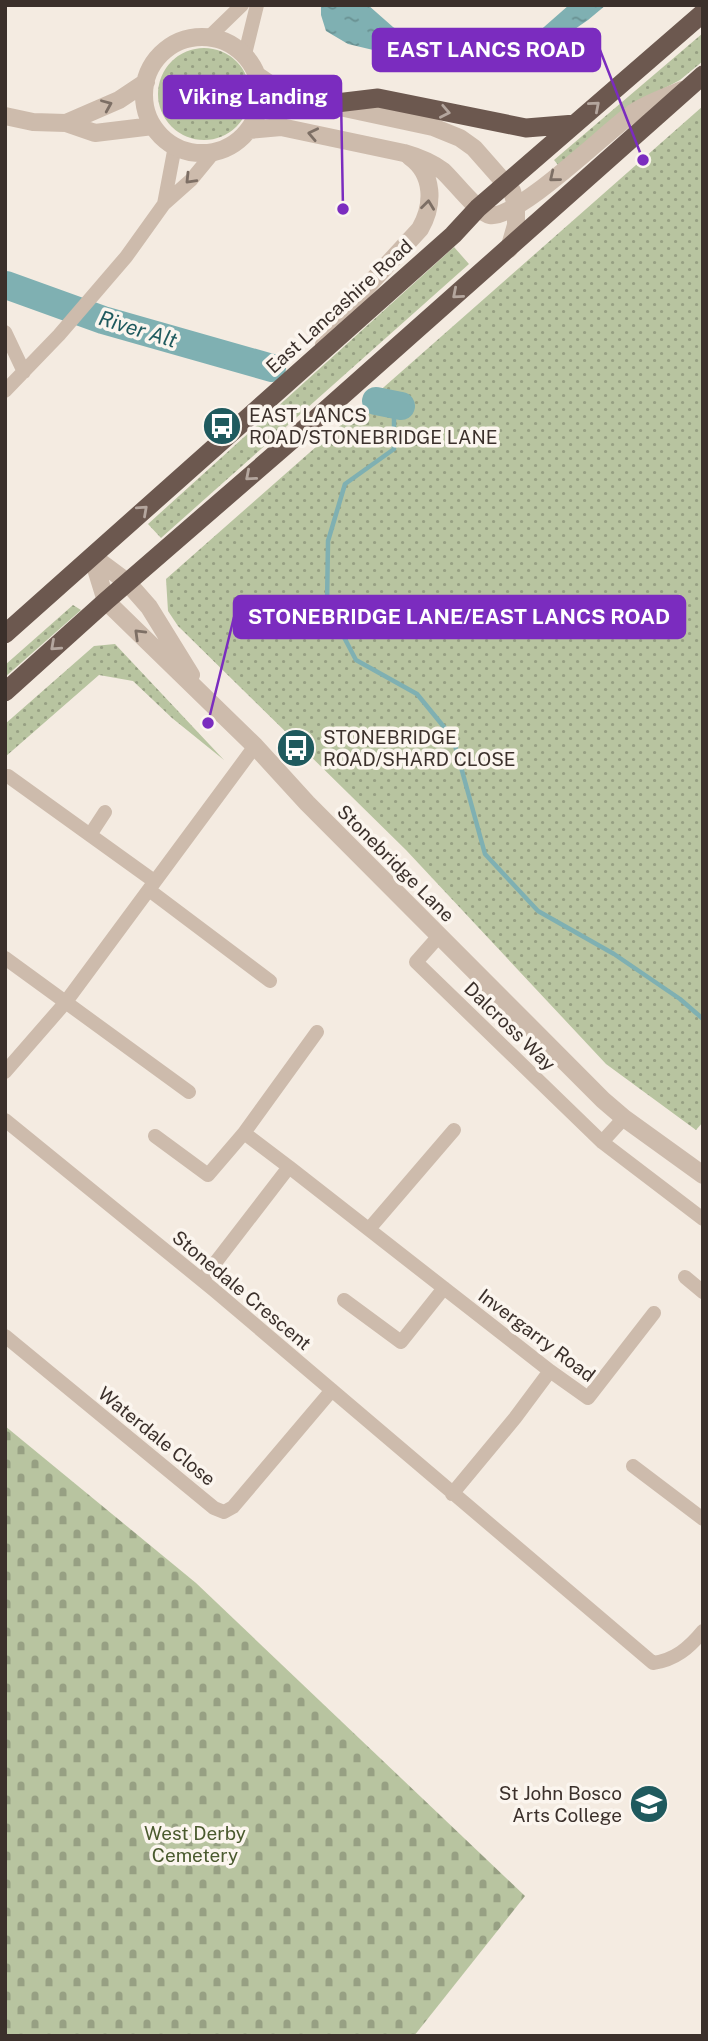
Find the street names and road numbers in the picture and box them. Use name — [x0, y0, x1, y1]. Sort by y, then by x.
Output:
street label: East Lancashire Road — [261, 235, 417, 377]
street label: Stonebridge Lane — [333, 800, 459, 926]
street label: Dalcross Way — [460, 977, 560, 1075]
street label: Stonedale Crescent — [168, 1226, 316, 1354]
street label: Invergarry Road — [474, 1284, 600, 1386]
street label: Waterdale Close — [94, 1382, 220, 1490]

